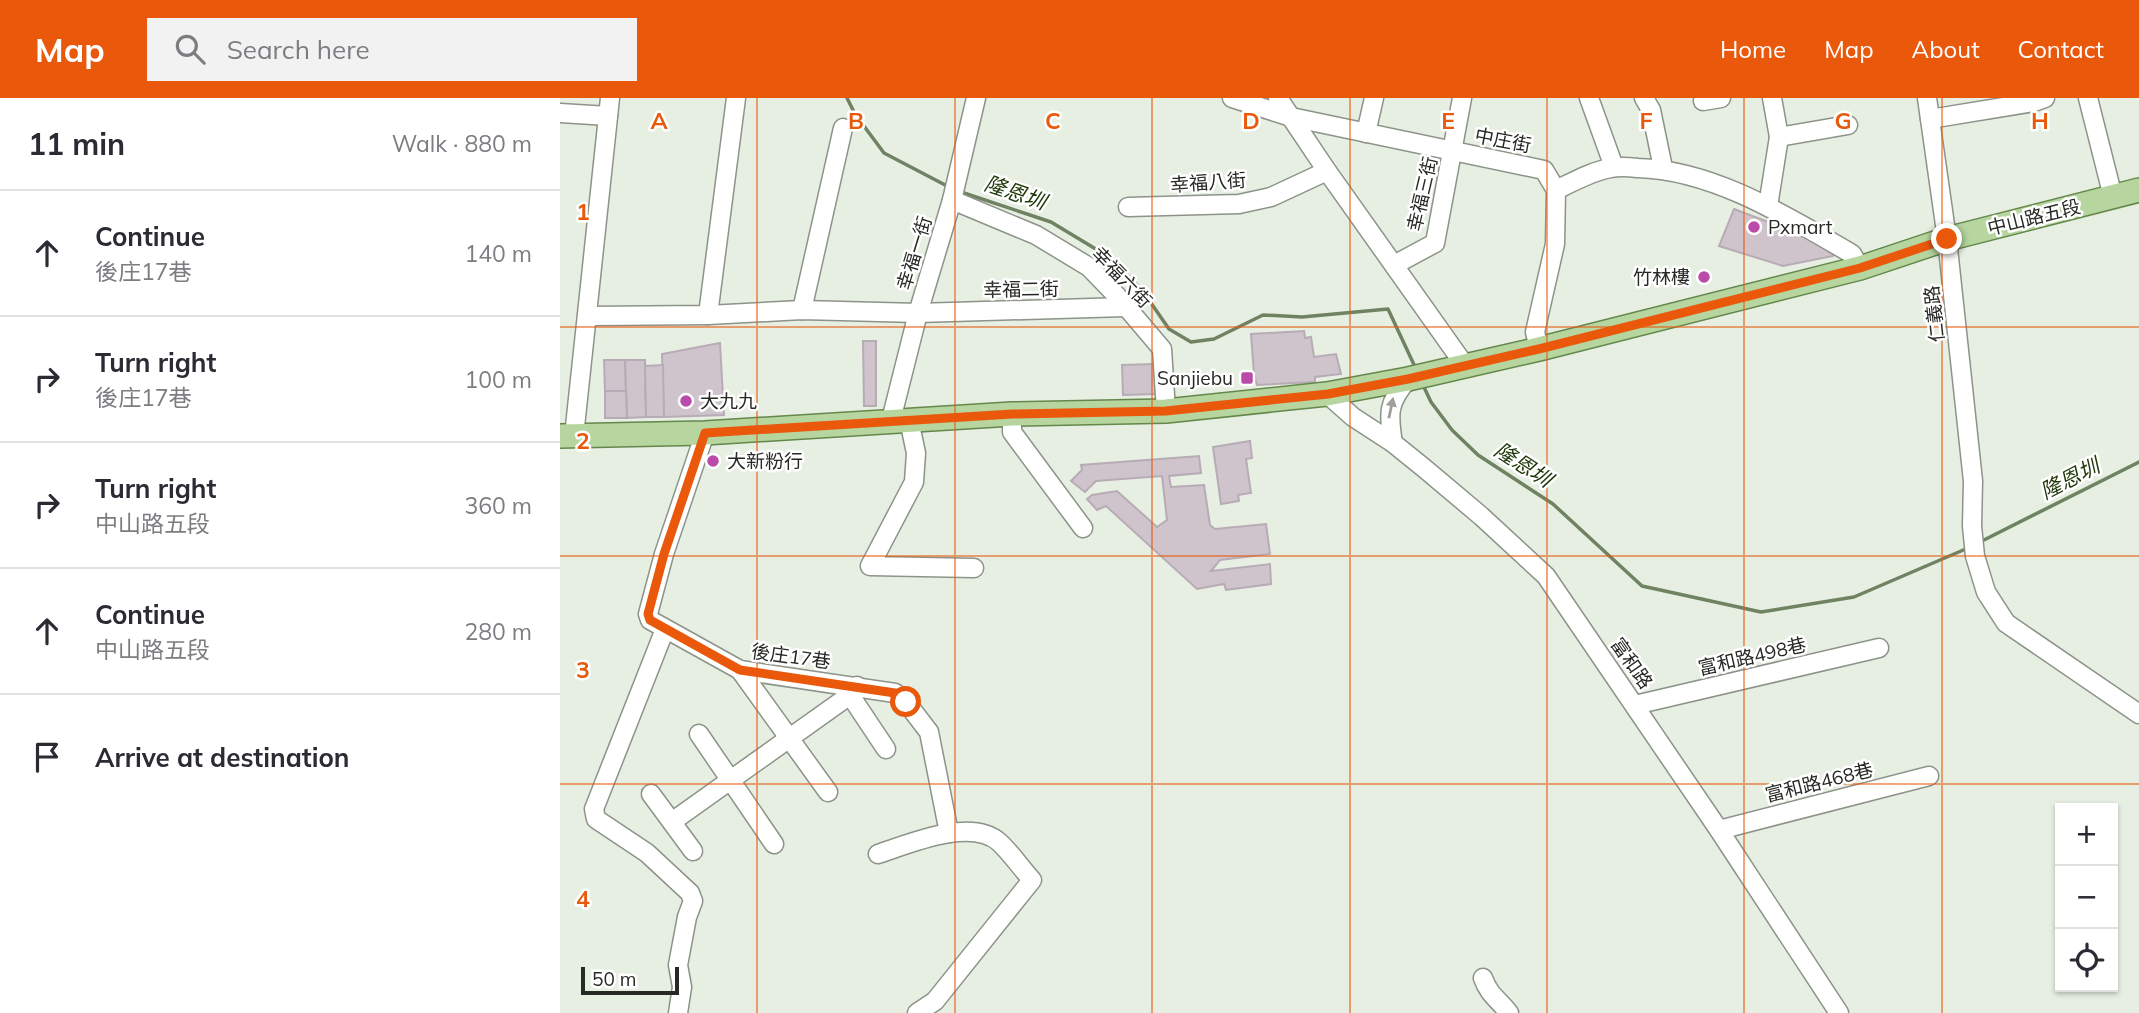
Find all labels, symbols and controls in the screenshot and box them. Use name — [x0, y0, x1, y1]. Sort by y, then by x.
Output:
search box — [147, 18, 637, 81]
text: Map — [35, 29, 105, 70]
icon: search — [171, 30, 209, 68]
text: Search here — [227, 33, 370, 66]
text: Home — [1720, 34, 1786, 64]
text: Map — [1824, 34, 1874, 64]
text: About — [1912, 34, 1980, 64]
text: Contact — [2018, 34, 2104, 64]
text: A — [650, 106, 668, 135]
text: B — [848, 106, 864, 135]
text: C — [1045, 106, 1061, 135]
text: D — [1242, 106, 1260, 135]
text: E — [1441, 106, 1455, 135]
text: F — [1639, 106, 1653, 135]
text: G — [1834, 106, 1852, 135]
text: H — [2031, 106, 2049, 135]
street label: 中庄街 — [1473, 123, 1533, 157]
text: 11 min — [28, 125, 125, 163]
text: Walk · 880 m — [392, 129, 532, 158]
street label: 幸福三街 — [1402, 154, 1442, 234]
street label: 幸福八街 — [1169, 167, 1247, 197]
water label: 隆恩圳 — [981, 170, 1052, 216]
street label: 中山路五段 — [1985, 194, 2083, 240]
text: 1 — [576, 197, 590, 226]
street label: 幸福一街 — [891, 213, 937, 293]
place label: Pxmart — [1768, 215, 1833, 239]
marker: Pxmart — [1746, 219, 1762, 235]
text: Continue — [95, 220, 205, 253]
route end — [1931, 223, 1962, 254]
icon: ahead — [28, 234, 66, 272]
text: 140 m — [464, 239, 532, 268]
street label: 幸福六街 — [1087, 241, 1157, 313]
text: 後庄17巷 — [95, 257, 192, 286]
place label: 竹林樓 — [1633, 265, 1690, 289]
marker: 竹林樓 — [1696, 269, 1712, 285]
street label: 幸福二街 — [983, 276, 1059, 302]
street label: 仁義路 — [1919, 284, 1949, 344]
text: Turn right — [95, 346, 216, 379]
icon: right — [28, 360, 66, 398]
text: 100 m — [464, 365, 532, 394]
place label: Sanjiebu — [1157, 366, 1233, 390]
marker: Sanjiebu — [1239, 370, 1255, 386]
text: 後庄17巷 — [95, 383, 192, 412]
place label: 大九九 — [700, 389, 757, 413]
marker: 大九九 — [678, 393, 694, 409]
one-way arrow — [1386, 397, 1397, 419]
text: 2 — [576, 426, 590, 455]
water label: 隆恩圳 — [1490, 436, 1560, 494]
place label: 大新粉行 — [727, 449, 803, 473]
water label: 隆恩圳 — [2036, 451, 2106, 504]
marker: 大新粉行 — [705, 453, 721, 469]
text: Turn right — [95, 472, 216, 505]
icon: right — [28, 486, 66, 524]
text: 360 m — [464, 491, 532, 520]
text: 中山路五段 — [95, 509, 210, 538]
text: Continue — [95, 598, 205, 631]
icon: ahead — [28, 612, 66, 650]
text: 280 m — [464, 617, 532, 646]
street label: 富和路498巷 — [1696, 632, 1808, 680]
street label: 富和路 — [1606, 633, 1658, 693]
text: 中山路五段 — [95, 635, 210, 664]
street label: 後庄17巷 — [750, 639, 832, 673]
text: 3 — [576, 655, 590, 684]
route start — [890, 686, 921, 717]
icon: arrive — [28, 738, 66, 776]
text: Arrive at destination — [95, 741, 350, 774]
street label: 富和路468巷 — [1763, 757, 1875, 807]
map controls — [2055, 803, 2118, 992]
button: + — [2055, 803, 2118, 866]
button: − — [2055, 866, 2118, 929]
text: 4 — [576, 884, 590, 913]
button: locate — [2055, 929, 2118, 992]
scale bar — [581, 964, 679, 996]
text: 50 m — [592, 967, 636, 991]

